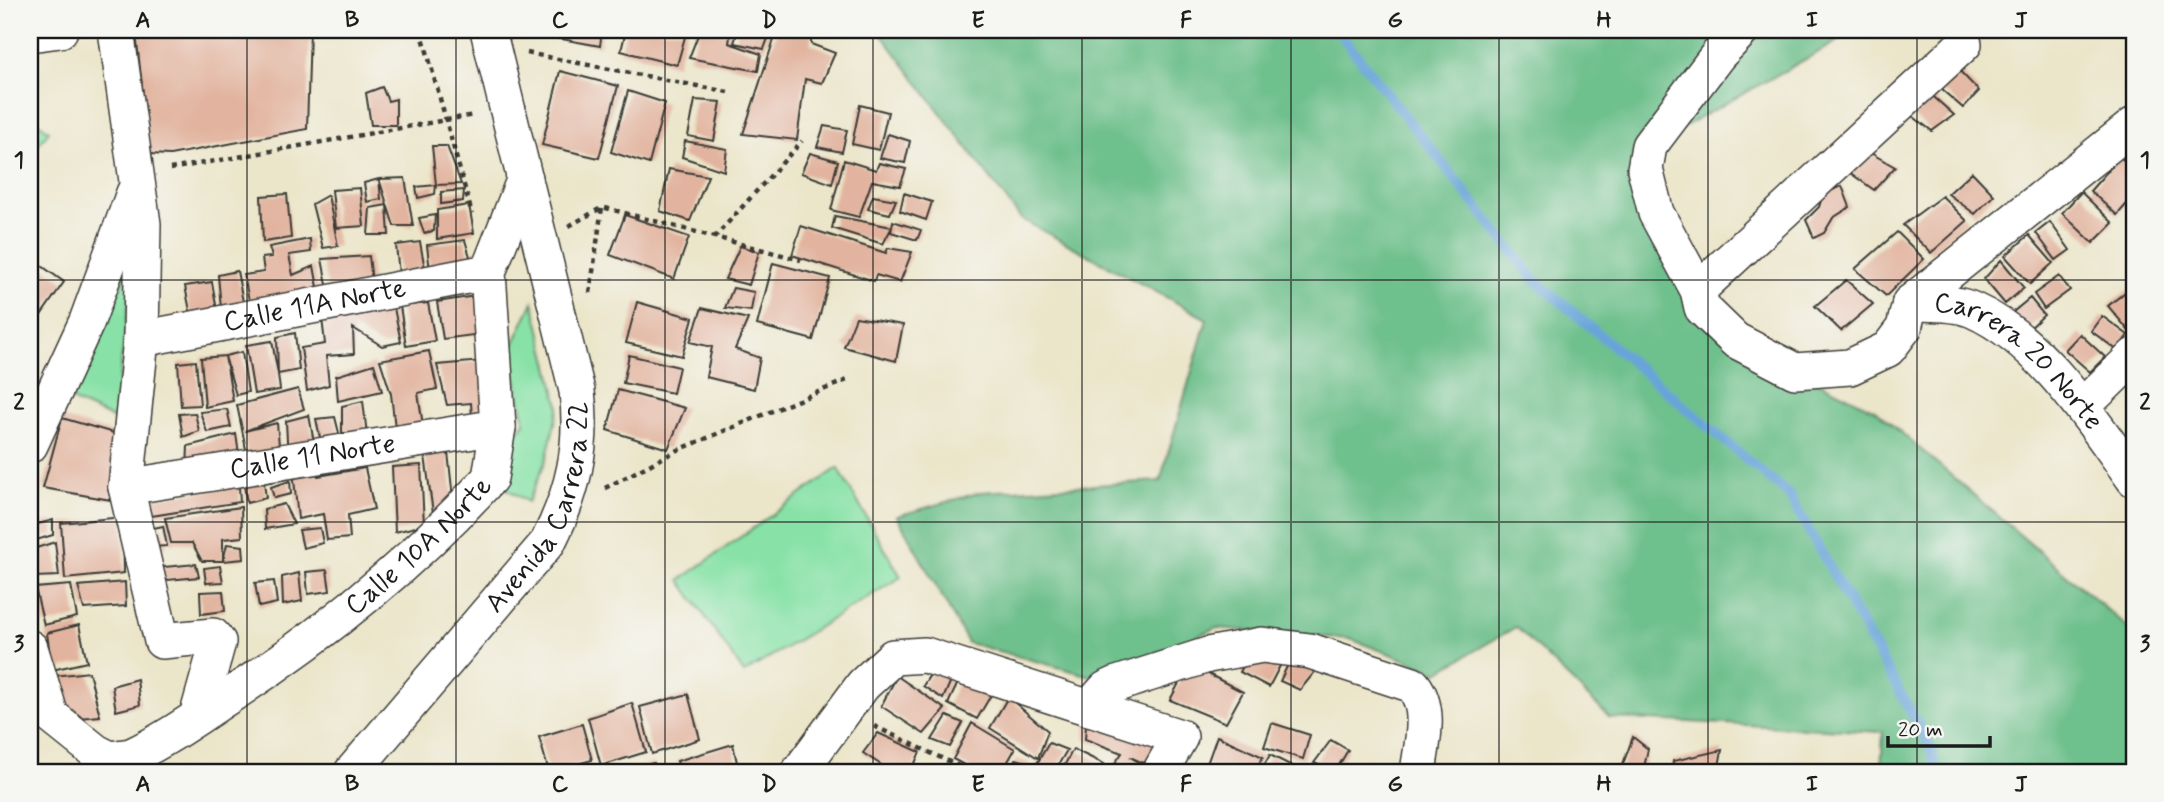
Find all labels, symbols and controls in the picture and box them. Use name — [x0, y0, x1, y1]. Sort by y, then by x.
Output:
text: A — [135, 6, 151, 36]
text: B — [345, 6, 360, 36]
text: C — [552, 6, 569, 36]
text: D — [761, 6, 777, 36]
text: E — [971, 6, 985, 36]
text: F — [1180, 6, 1192, 36]
text: G — [1387, 6, 1403, 36]
text: H — [1596, 6, 1612, 36]
text: I — [1806, 6, 1818, 36]
text: J — [2014, 6, 2028, 36]
text: 1 — [14, 146, 24, 176]
text: 1 — [2140, 146, 2150, 176]
street label: Calle 11A Norte — [220, 270, 409, 341]
street label: Carrera 20 Norte — [1933, 285, 2112, 438]
text: 2 — [13, 388, 25, 418]
text: 2 — [2139, 388, 2151, 418]
street label: Avenida Carrera 22 — [477, 401, 598, 621]
street label: Calle 11 Norte — [227, 425, 398, 488]
street label: Calle 10A Norte — [337, 469, 501, 624]
text: 3 — [14, 630, 25, 660]
text: 3 — [2140, 630, 2151, 660]
scale bar — [1888, 704, 1989, 748]
text: 20 m — [1898, 716, 1943, 744]
text: A — [135, 770, 151, 800]
text: B — [345, 770, 360, 800]
text: C — [552, 770, 569, 800]
text: D — [761, 770, 777, 800]
text: E — [971, 770, 985, 800]
text: F — [1180, 770, 1192, 800]
text: G — [1387, 770, 1403, 800]
text: H — [1596, 770, 1612, 800]
text: I — [1806, 770, 1818, 800]
text: J — [2014, 770, 2028, 800]

